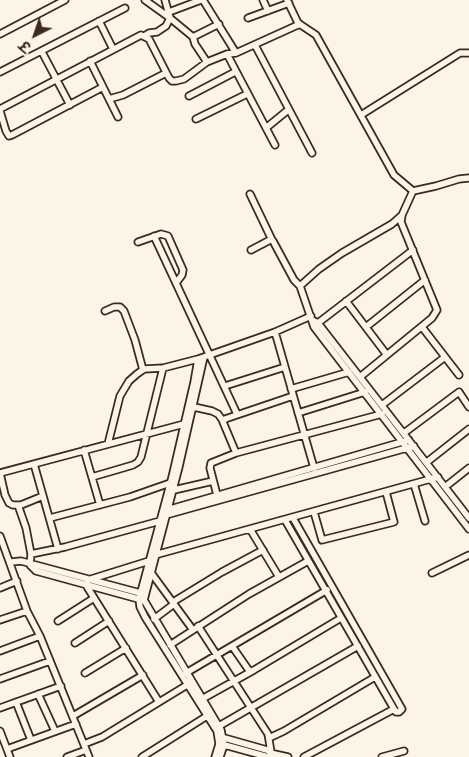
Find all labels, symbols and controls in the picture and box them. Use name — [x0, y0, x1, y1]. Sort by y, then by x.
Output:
north arrow — [10, 10, 60, 60]
text: उ — [15, 36, 35, 57]

